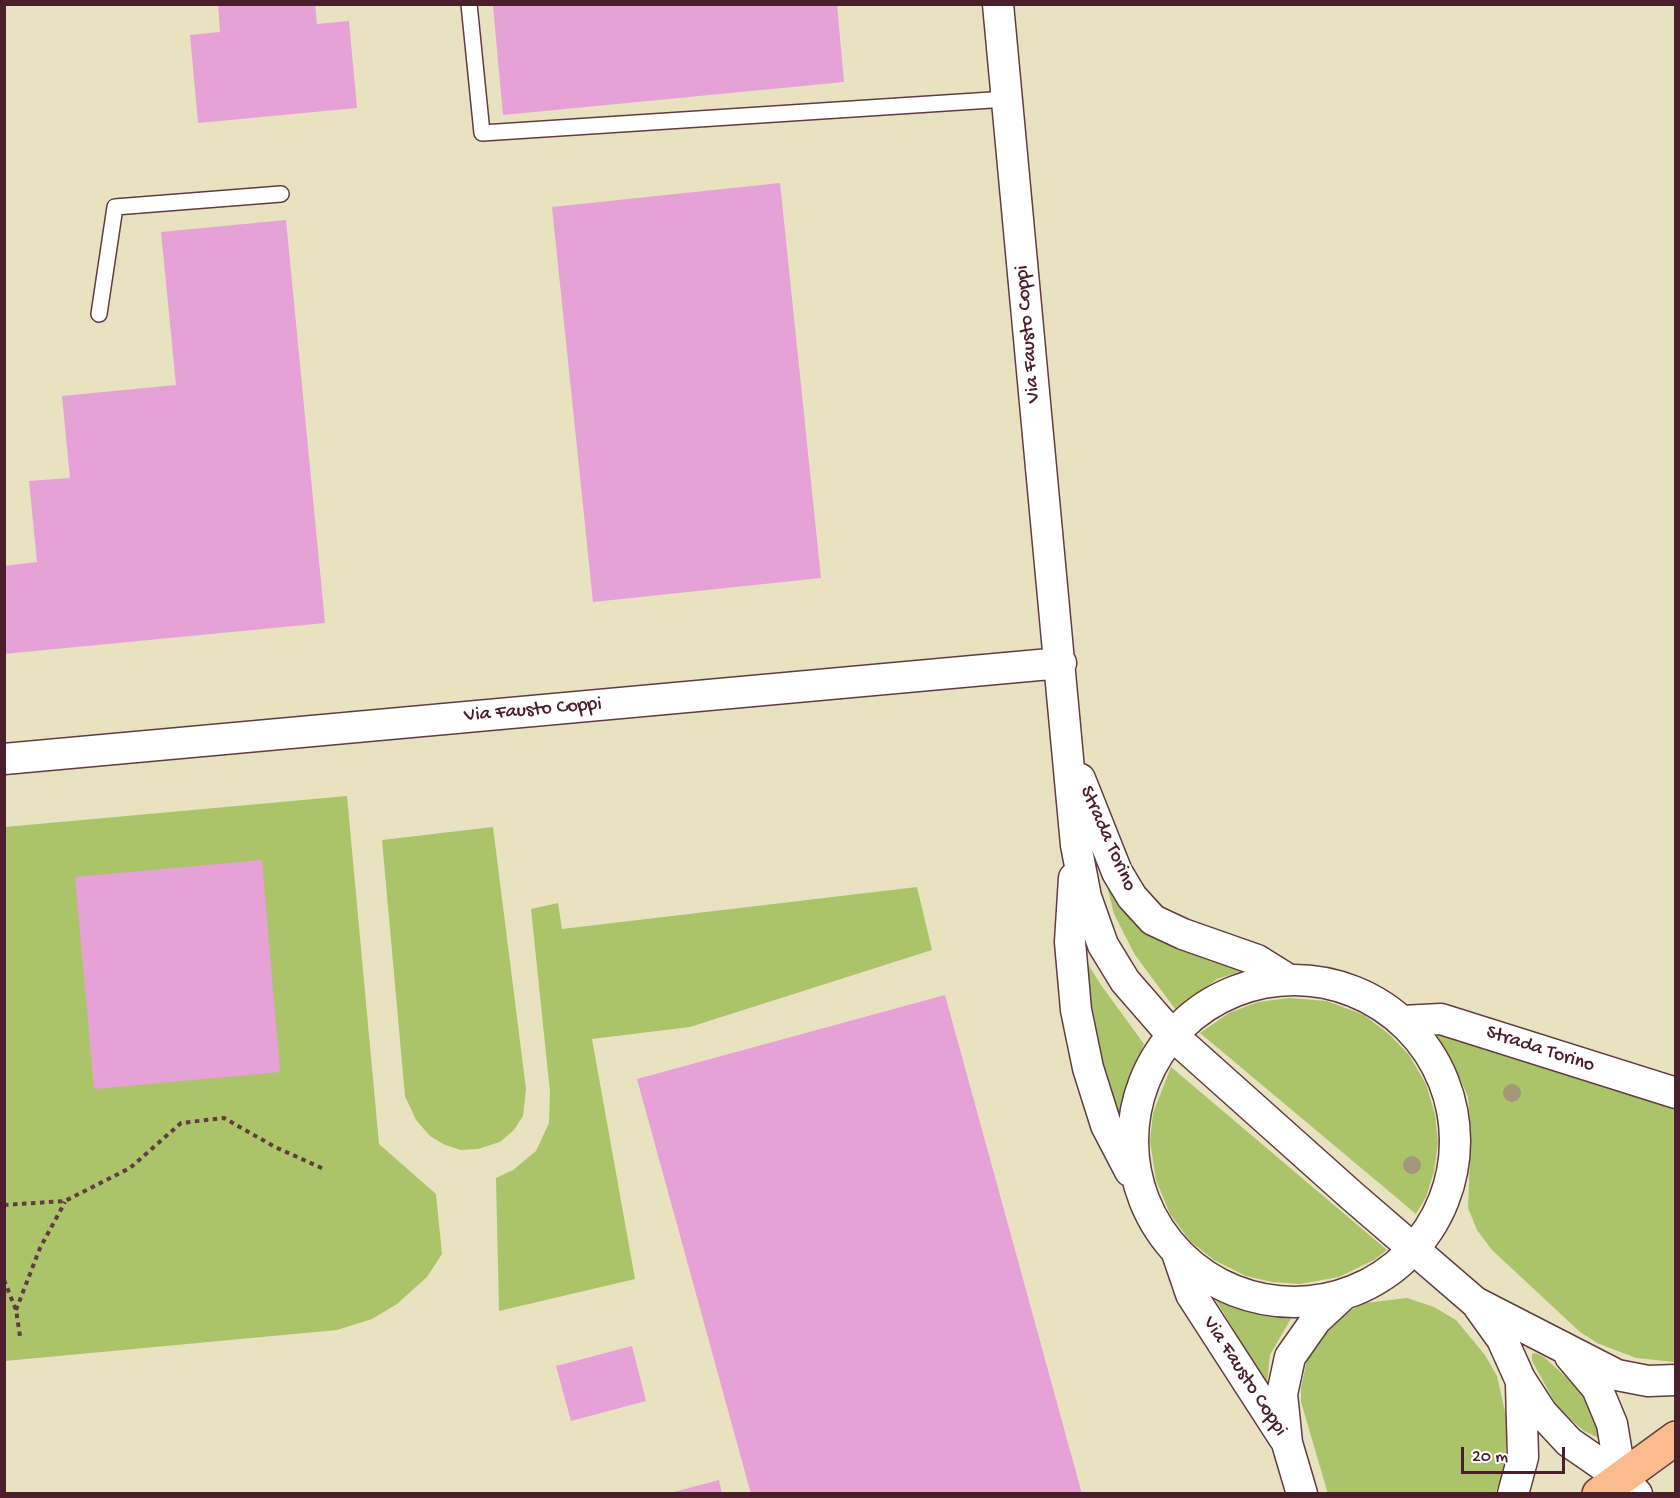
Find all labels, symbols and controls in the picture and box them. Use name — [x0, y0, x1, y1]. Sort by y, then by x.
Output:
street label: Via Fausto Coppi — [1011, 264, 1047, 404]
street label: Via Fausto Coppi — [463, 693, 603, 729]
street label: Strada Torino — [1073, 783, 1141, 895]
street label: Strada Torino — [1483, 1021, 1597, 1079]
street label: Via Fausto Coppi — [1196, 1313, 1292, 1441]
scale bar — [1464, 1435, 1568, 1473]
text: 20 m — [1472, 1447, 1508, 1468]

